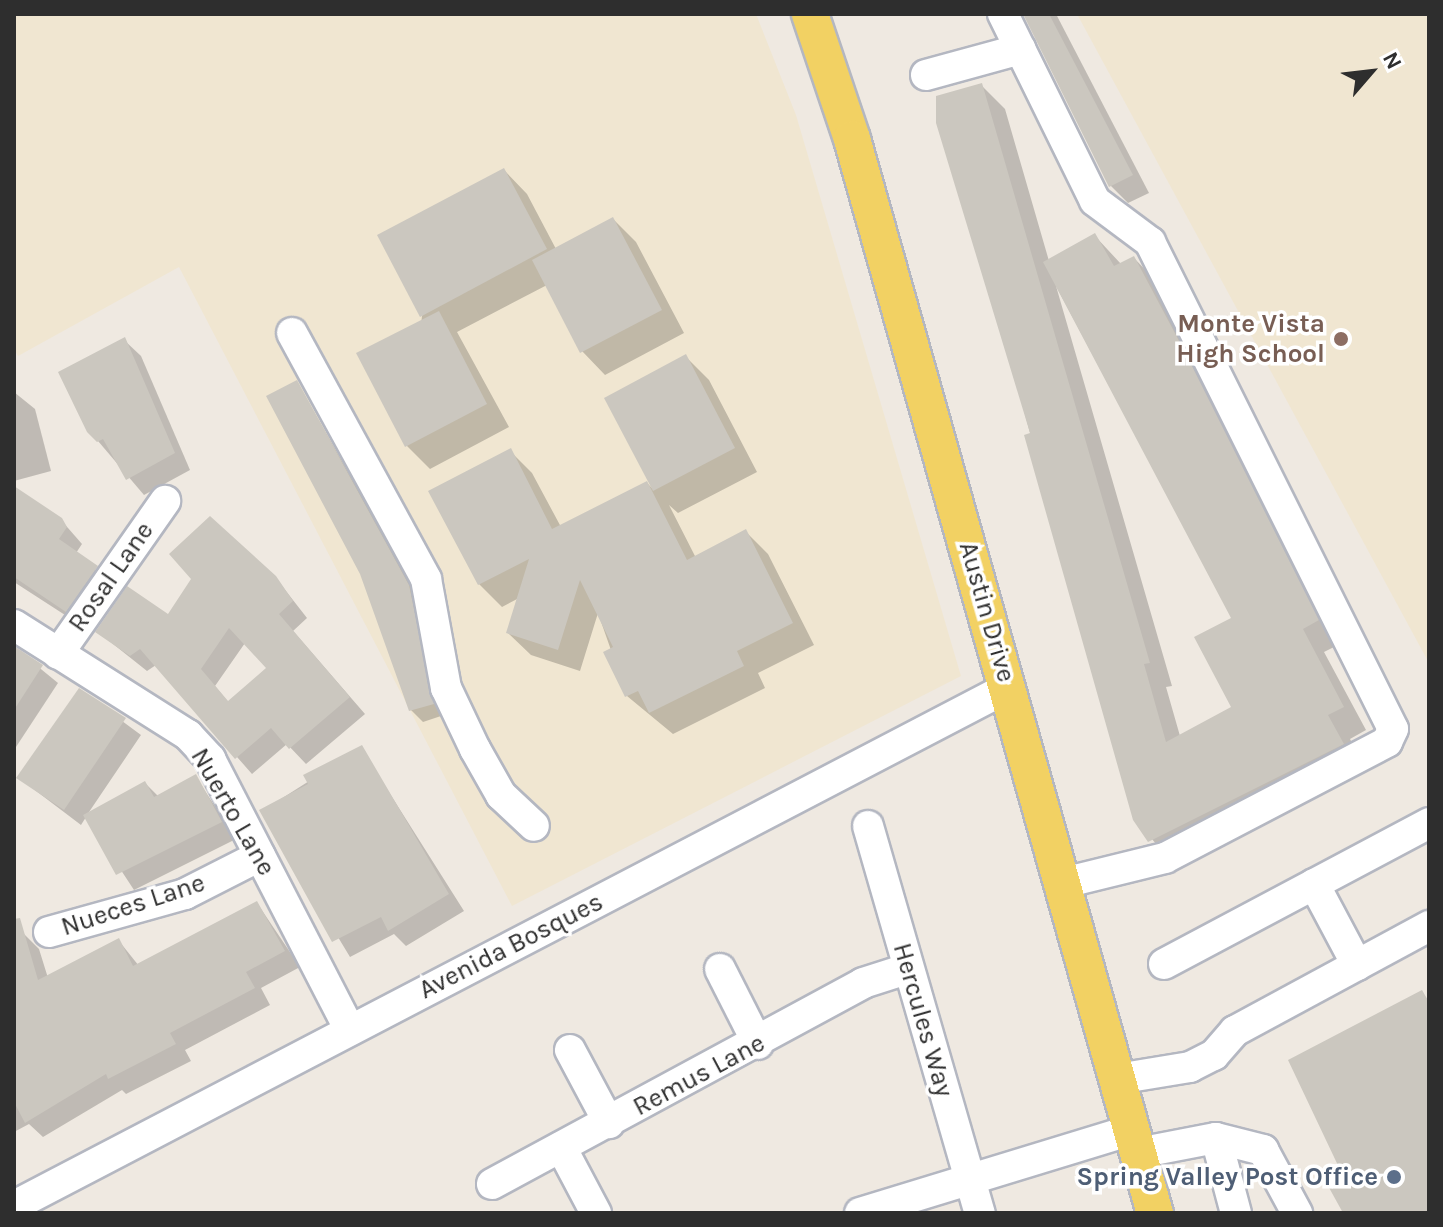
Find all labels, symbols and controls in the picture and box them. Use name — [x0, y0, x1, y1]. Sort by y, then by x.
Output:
north arrow — [1331, 32, 1411, 112]
text: N — [1377, 48, 1407, 74]
place label: Monte Vista High School — [1176, 308, 1325, 370]
marker: Monte Vista High School — [1332, 330, 1350, 348]
street label: Rosal Lane — [62, 516, 160, 638]
street label: Austin Drive — [952, 538, 1022, 686]
street label: Nuerto Lane — [184, 743, 282, 881]
street label: Nueces Lane — [57, 867, 209, 943]
street label: Avenida Bosques — [414, 886, 608, 1006]
street label: Hercules Way — [886, 939, 960, 1101]
street label: Remus Lane — [628, 1027, 770, 1123]
place label: Spring Valley Post Office — [1077, 1161, 1378, 1193]
marker: Spring Valley Post Office — [1385, 1168, 1403, 1186]

